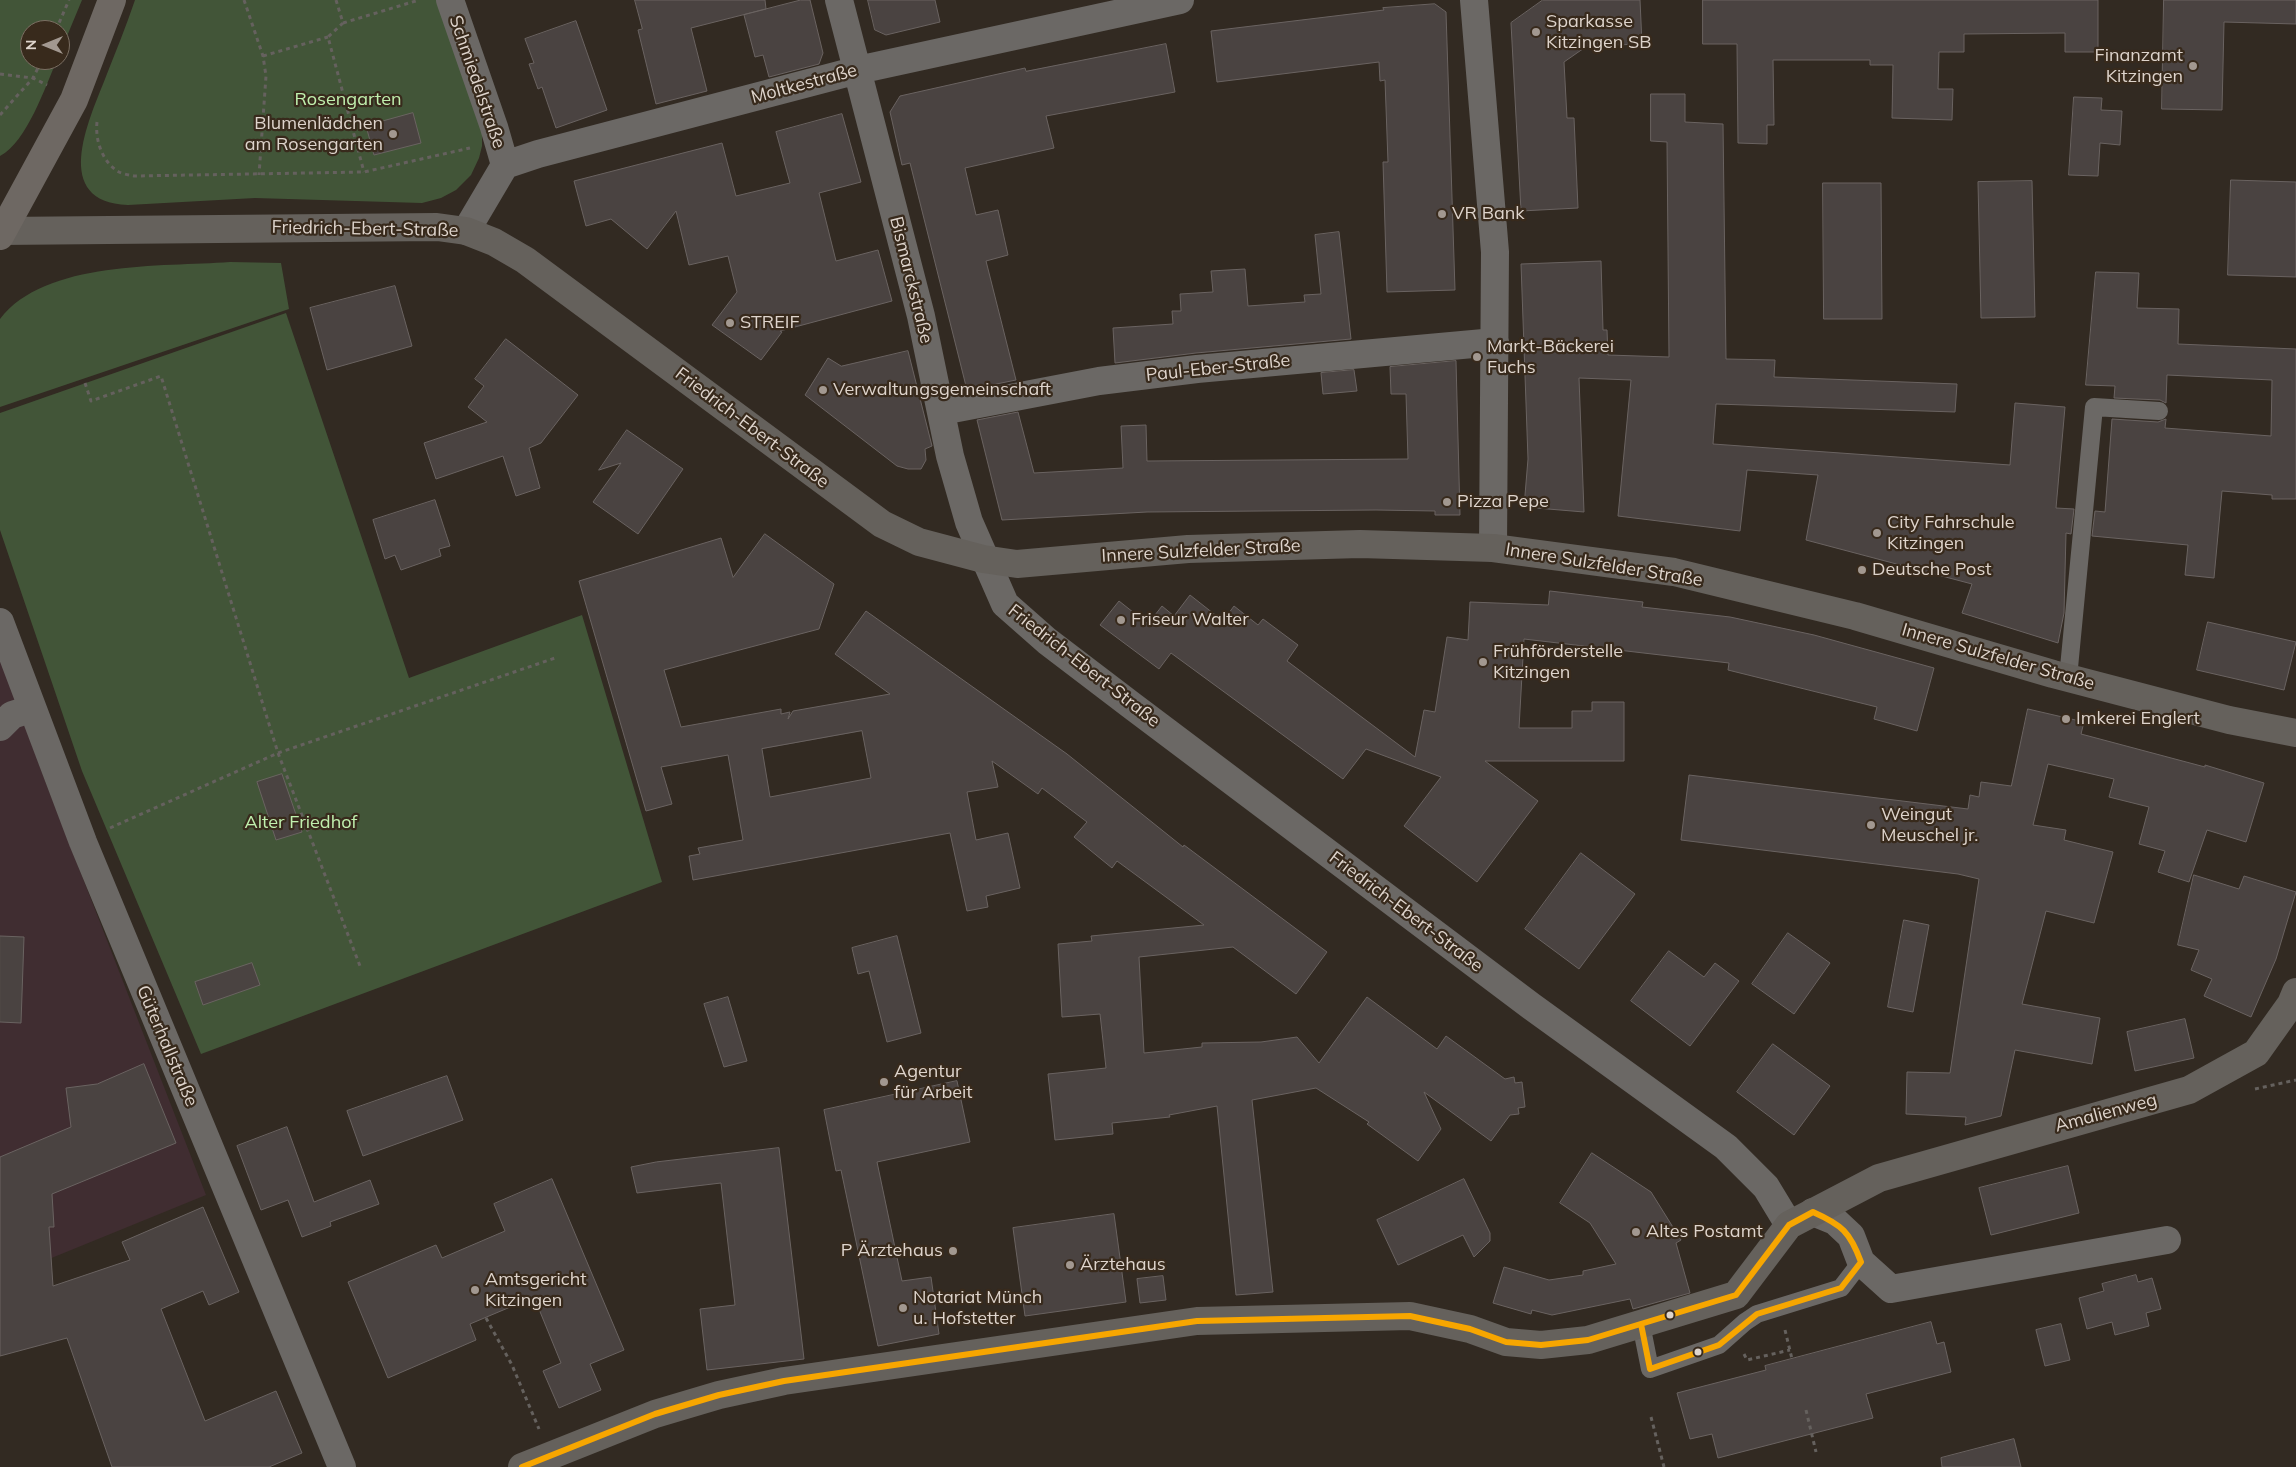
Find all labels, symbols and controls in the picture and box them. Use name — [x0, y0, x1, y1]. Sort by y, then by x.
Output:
place label: Sparkasse Kitzingen SB — [1546, 11, 1652, 54]
street label: Schmiedelstraße — [444, 13, 510, 151]
north arrow — [20, 20, 70, 70]
marker: Sparkasse Kitzingen SB — [1530, 26, 1542, 38]
text: N — [22, 40, 40, 50]
place label: Finanzamt Kitzingen — [2095, 45, 2183, 88]
street label: Moltkestraße — [749, 59, 859, 109]
marker: Finanzamt Kitzingen — [2187, 60, 2199, 72]
park label: Rosengarten — [294, 89, 402, 111]
place label: Blumenlädchen am Rosengarten — [245, 113, 383, 156]
marker: Blumenlädchen am Rosengarten — [387, 128, 399, 140]
place label: VR Bank — [1452, 203, 1525, 225]
marker: VR Bank — [1436, 208, 1448, 220]
street label: Bismarckstraße — [885, 214, 937, 346]
street label: Friedrich-Ebert-Straße — [271, 217, 459, 241]
place label: STREIF — [740, 312, 800, 334]
marker: STREIF — [724, 317, 736, 329]
place label: Markt-Bäckerei Fuchs — [1487, 336, 1614, 378]
street label: Paul-Eber-Straße — [1145, 350, 1291, 386]
marker: Markt-Bäckerei Fuchs — [1471, 351, 1483, 363]
street label: Friedrich-Ebert-Straße — [671, 363, 833, 493]
place label: Verwaltungsgemeinschaft — [833, 379, 1051, 401]
marker: Verwaltungsgemeinschaft — [817, 384, 829, 396]
place label: Pizza Pepe — [1457, 491, 1549, 513]
marker: Pizza Pepe — [1441, 496, 1453, 508]
place label: City Fahrschule Kitzingen — [1887, 512, 2015, 554]
marker: City Fahrschule Kitzingen — [1871, 527, 1883, 539]
street label: Innere Sulzfelder Straße — [1101, 535, 1301, 567]
street label: Innere Sulzfelder Straße — [1504, 539, 1704, 591]
place label: Deutsche Post — [1872, 559, 1992, 581]
marker: Deutsche Post — [1856, 564, 1868, 576]
street label: Friedrich-Ebert-Straße — [1004, 600, 1164, 732]
place label: Friseur Walter — [1131, 609, 1249, 631]
marker: Friseur Walter — [1115, 614, 1127, 626]
street label: Innere Sulzfelder Straße — [1899, 619, 2097, 695]
place label: Frühförderstelle Kitzingen — [1493, 641, 1623, 684]
marker: Frühförderstelle Kitzingen — [1477, 656, 1489, 668]
place label: Imkerei Englert — [2076, 708, 2200, 730]
marker: Imkerei Englert — [2060, 713, 2072, 725]
place label: Weingut Meuschel jr. — [1881, 804, 1978, 846]
park label: Alter Friedhof — [245, 812, 357, 834]
marker: Weingut Meuschel jr. — [1865, 819, 1877, 831]
street label: Friedrich-Ebert-Straße — [1325, 847, 1487, 977]
street label: Güterhallstraße — [132, 982, 202, 1110]
place label: Agentur für Arbeit — [894, 1061, 973, 1104]
marker: Agentur für Arbeit — [878, 1076, 890, 1088]
street label: Amalienweg — [2053, 1089, 2159, 1137]
place label: Altes Postamt — [1646, 1221, 1763, 1243]
marker: Altes Postamt — [1630, 1226, 1642, 1238]
place label: P Ärztehaus — [841, 1240, 943, 1262]
marker: P Ärztehaus — [947, 1245, 959, 1257]
place label: Ärztehaus — [1080, 1254, 1166, 1276]
marker: Ärztehaus — [1064, 1259, 1076, 1271]
place label: Amtsgericht Kitzingen — [485, 1269, 586, 1312]
marker: Amtsgericht Kitzingen — [469, 1284, 481, 1296]
place label: Notariat Münch u. Hofstetter — [913, 1287, 1042, 1330]
marker: Notariat Münch u. Hofstetter — [897, 1302, 909, 1314]
unlabelled marker — [1665, 1310, 1675, 1320]
unlabelled marker — [1693, 1347, 1703, 1357]

